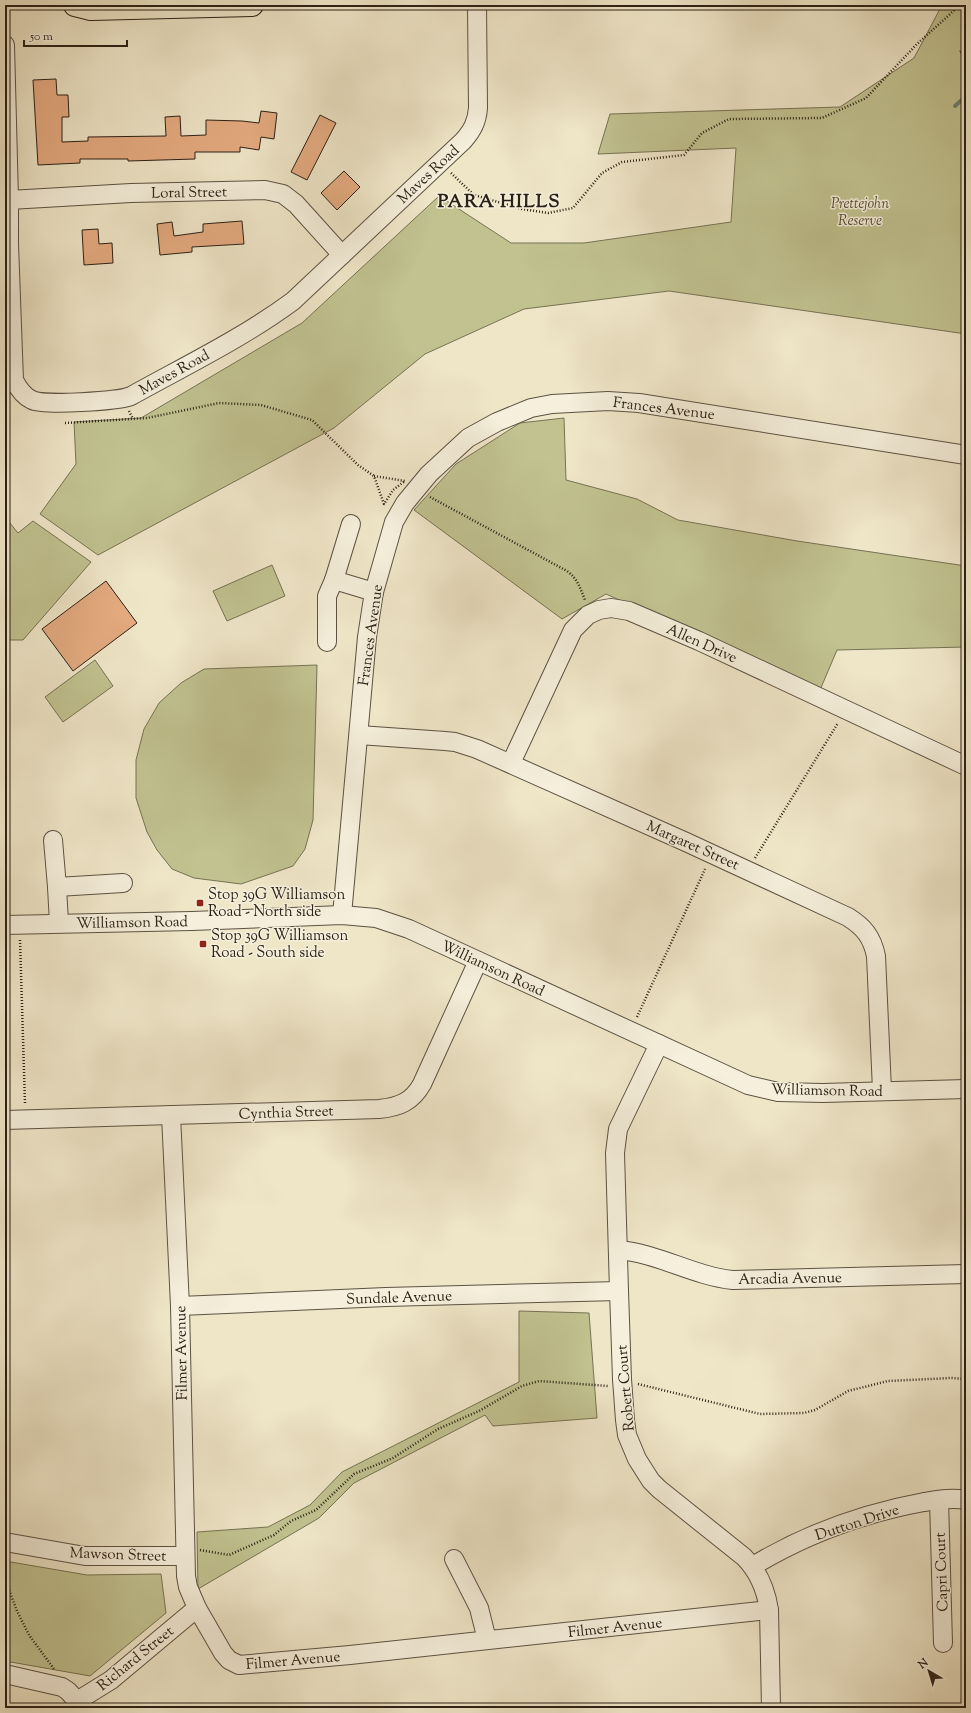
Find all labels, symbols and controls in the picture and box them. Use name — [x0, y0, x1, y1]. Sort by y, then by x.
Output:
scale bar — [24, 22, 127, 48]
text: 50 m — [29, 28, 53, 46]
street label: Maves Road — [393, 141, 465, 209]
street label: Loral Street — [151, 182, 227, 205]
district label: PARA HILLS — [437, 189, 561, 216]
park label: Prettejohn Reserve — [831, 194, 889, 232]
street label: Maves Road — [136, 345, 214, 401]
street label: Frances Avenue — [612, 393, 716, 426]
street label: Frances Avenue — [354, 583, 389, 687]
street label: Allen Drive — [663, 619, 740, 669]
street label: Margaret Street — [643, 816, 742, 876]
place label: Stop 39G Williamson Road - North side — [208, 885, 345, 923]
marker: Stop 39G Williamson Road - North side — [195, 898, 205, 908]
street label: Williamson Road — [76, 912, 189, 935]
place label: Stop 39G Williamson Road - South side — [211, 926, 348, 964]
street label: Williamson Road — [437, 936, 548, 1003]
marker: Stop 39G Williamson Road - South side — [198, 939, 208, 949]
street label: Williamson Road — [771, 1080, 884, 1103]
street label: Cynthia Street — [238, 1101, 334, 1126]
street label: Arcadia Avenue — [738, 1268, 842, 1291]
street label: Sundale Avenue — [346, 1286, 452, 1311]
street label: Filmer Avenue — [171, 1305, 194, 1401]
street label: Robert Court — [612, 1344, 641, 1432]
street label: Dutton Drive — [813, 1500, 902, 1547]
street label: Capri Court — [931, 1532, 954, 1612]
street label: Mawson Street — [69, 1543, 167, 1568]
street label: Filmer Avenue — [567, 1613, 663, 1644]
street label: Richard Street — [93, 1622, 179, 1697]
street label: Filmer Avenue — [245, 1647, 341, 1676]
north arrow — [909, 1651, 949, 1691]
text: N — [914, 1655, 932, 1674]

